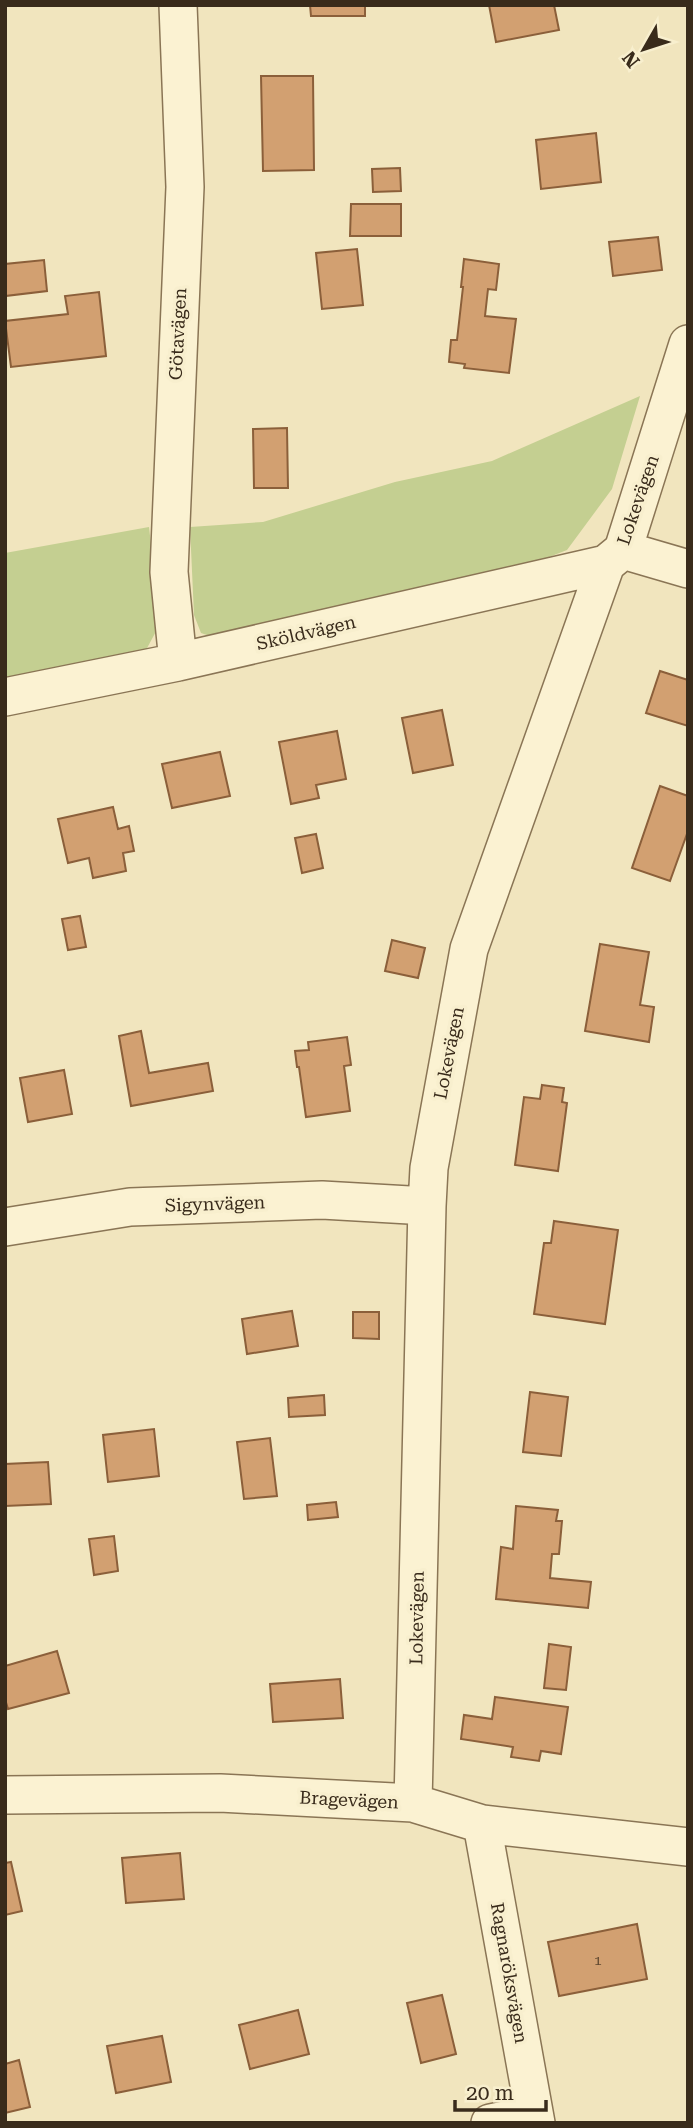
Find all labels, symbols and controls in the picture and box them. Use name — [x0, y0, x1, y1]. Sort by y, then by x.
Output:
north arrow — [609, 14, 679, 84]
text: N — [617, 46, 645, 72]
street label: Götavägen — [165, 287, 190, 381]
street label: Lokevägen — [612, 452, 663, 548]
street label: Sköldvägen — [254, 611, 358, 654]
street label: Lokevägen — [429, 1004, 468, 1101]
street label: Sigynvägen — [164, 1191, 266, 1216]
street label: Lokevägen — [405, 1570, 428, 1665]
street label: Bragevägen — [299, 1786, 400, 1813]
street label: Ragnaröksvägen — [487, 1901, 532, 2045]
house number: 1 — [594, 1952, 602, 1968]
scale bar — [455, 2068, 546, 2112]
text: 20 m — [466, 2081, 514, 2105]

